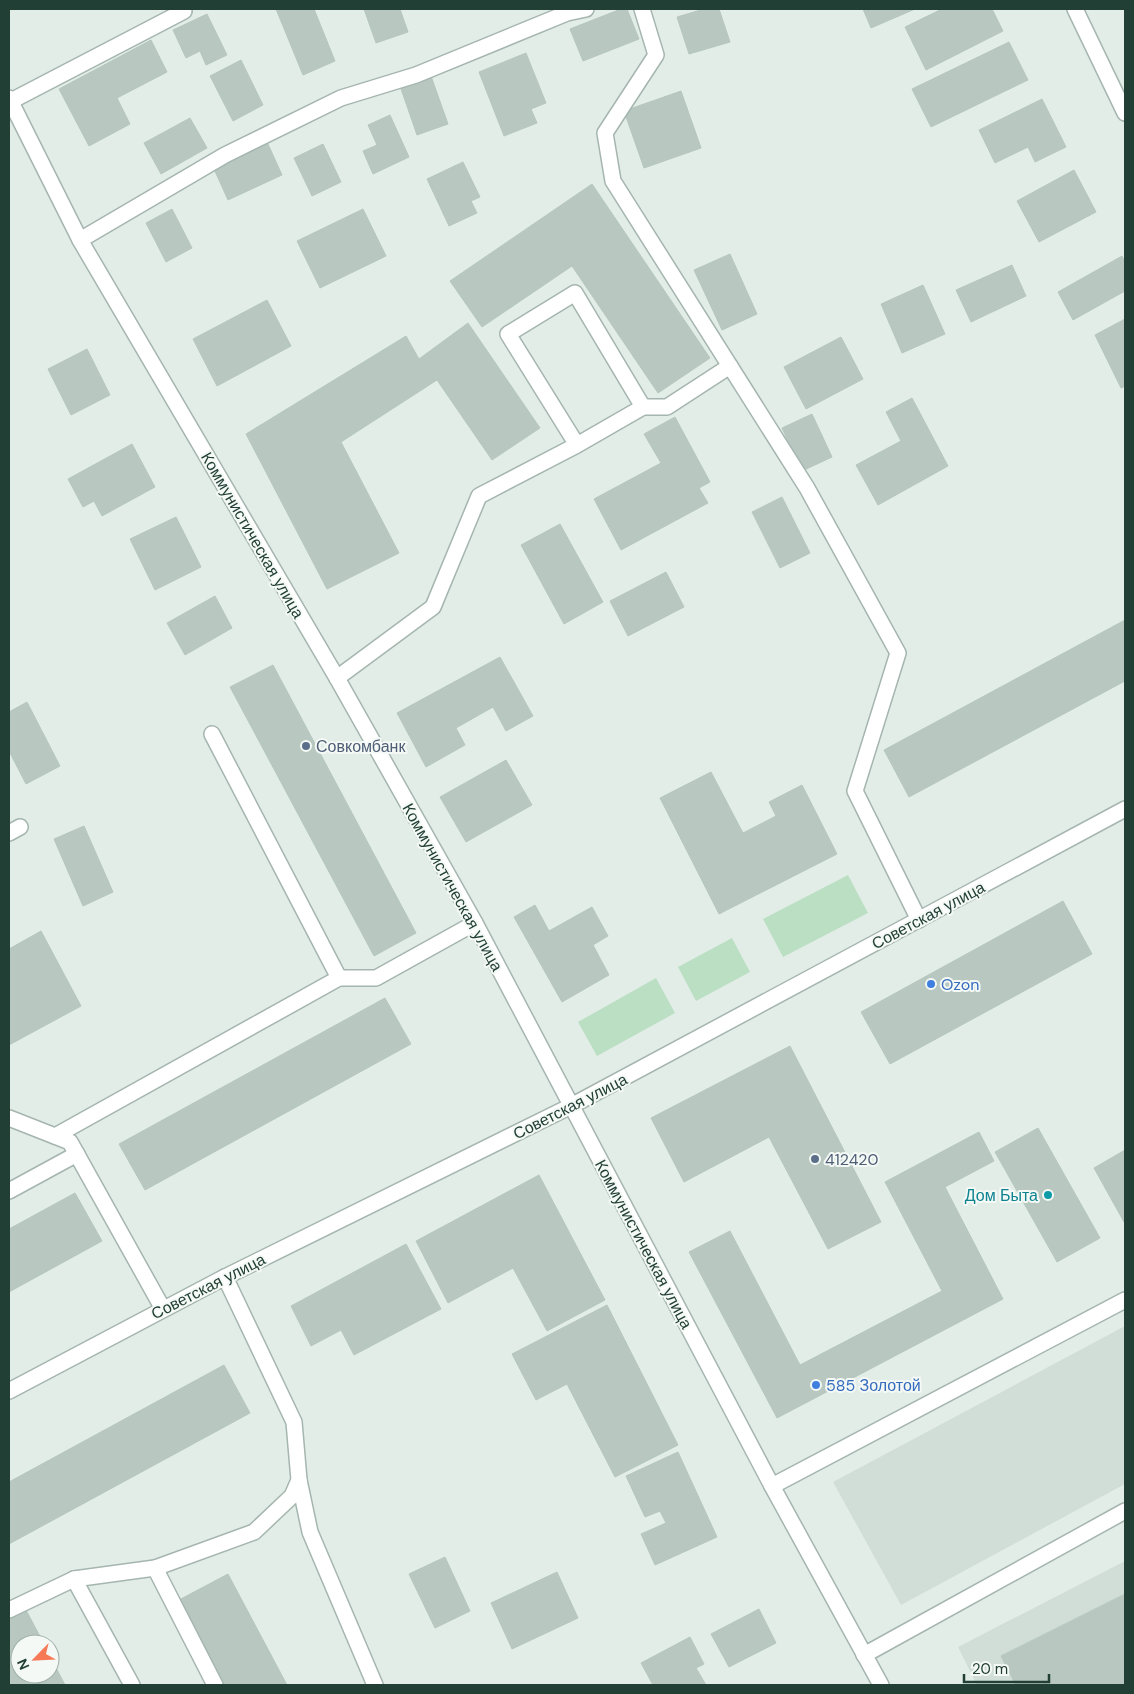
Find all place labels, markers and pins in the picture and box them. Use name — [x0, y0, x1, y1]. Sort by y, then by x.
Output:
place label: Совкомбанк — [316, 736, 406, 757]
marker: Совкомбанк — [300, 740, 312, 752]
place label: Ozon — [941, 974, 979, 995]
marker: Ozon — [925, 978, 937, 990]
place label: 412420 — [825, 1149, 878, 1170]
marker: 412420 — [809, 1153, 821, 1165]
place label: Дом Быта — [965, 1185, 1038, 1206]
marker: Дом Быта — [1042, 1189, 1054, 1201]
place label: 585 Золотой — [826, 1375, 921, 1396]
marker: 585 Золотой — [810, 1379, 822, 1391]

